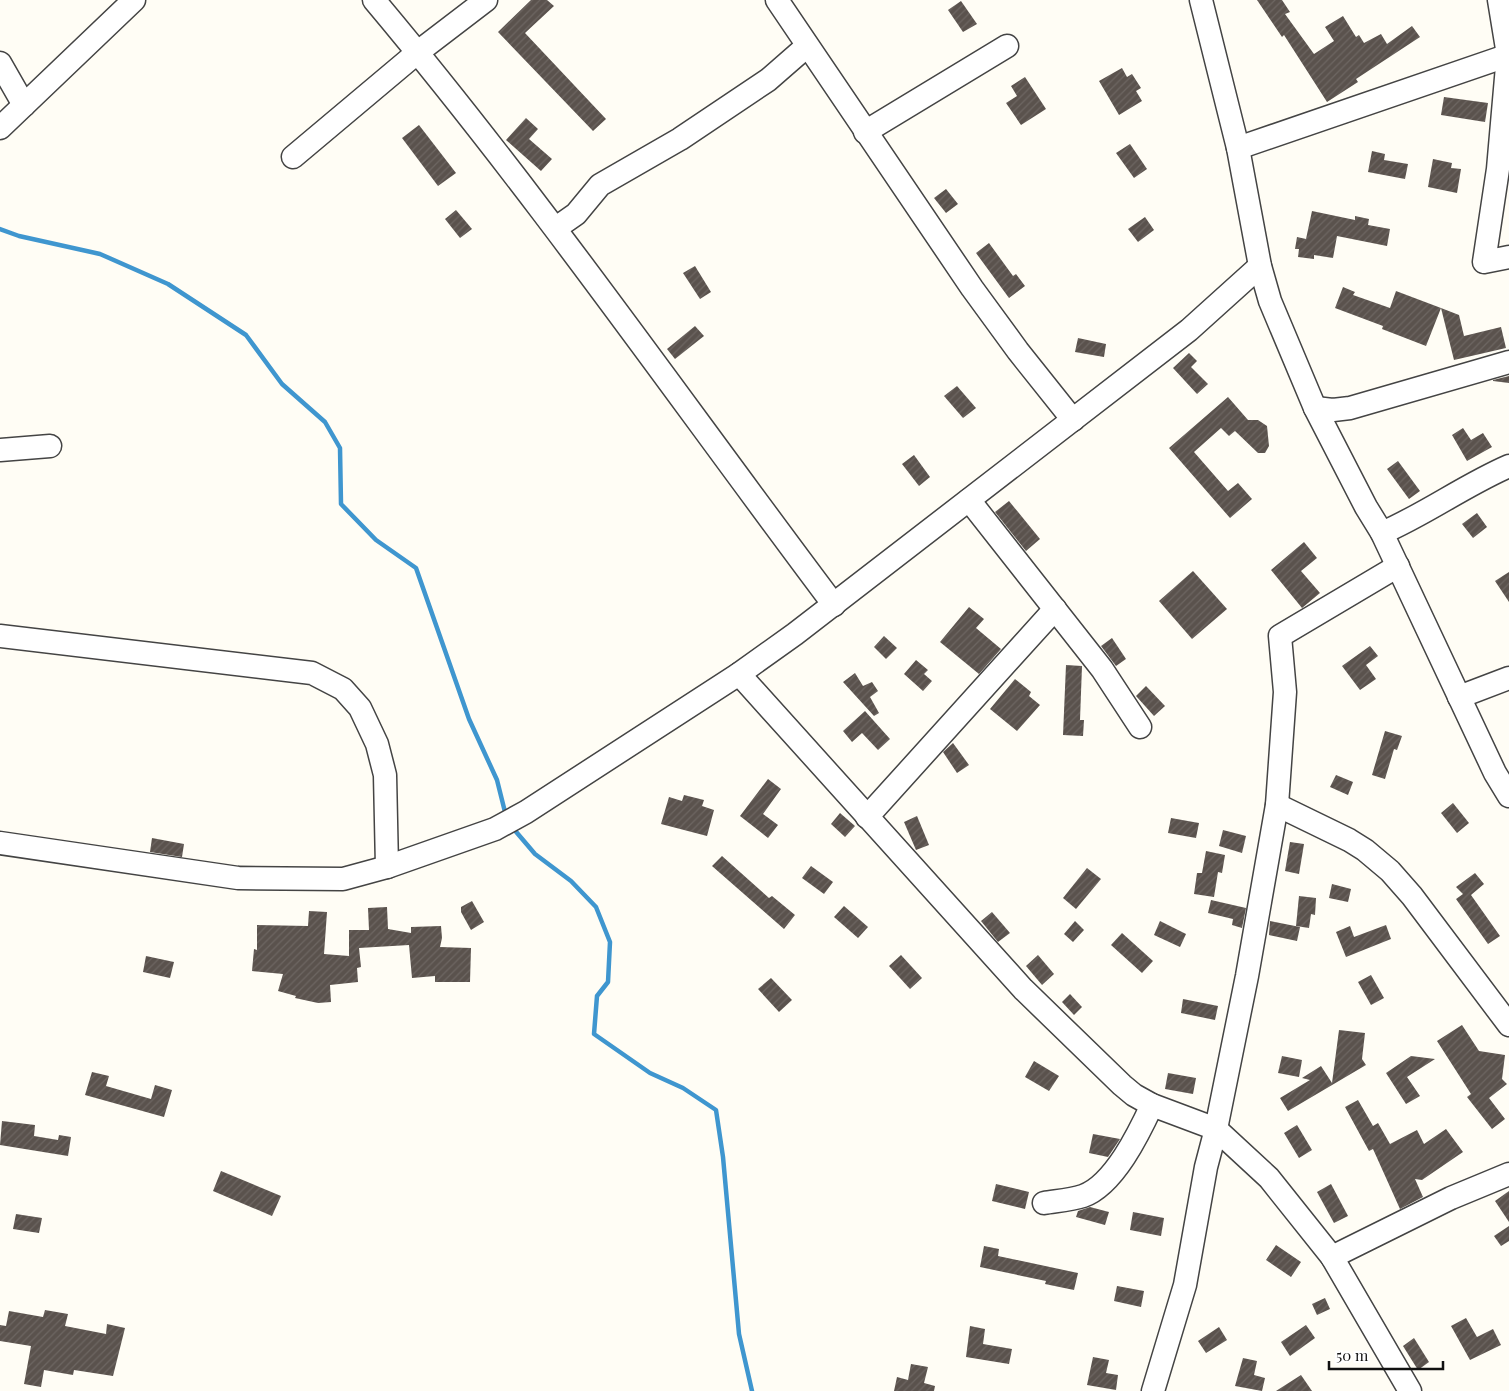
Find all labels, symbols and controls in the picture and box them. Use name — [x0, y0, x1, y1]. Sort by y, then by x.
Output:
scale bar — [1329, 1338, 1443, 1370]
text: 50 m — [1336, 1345, 1369, 1365]

